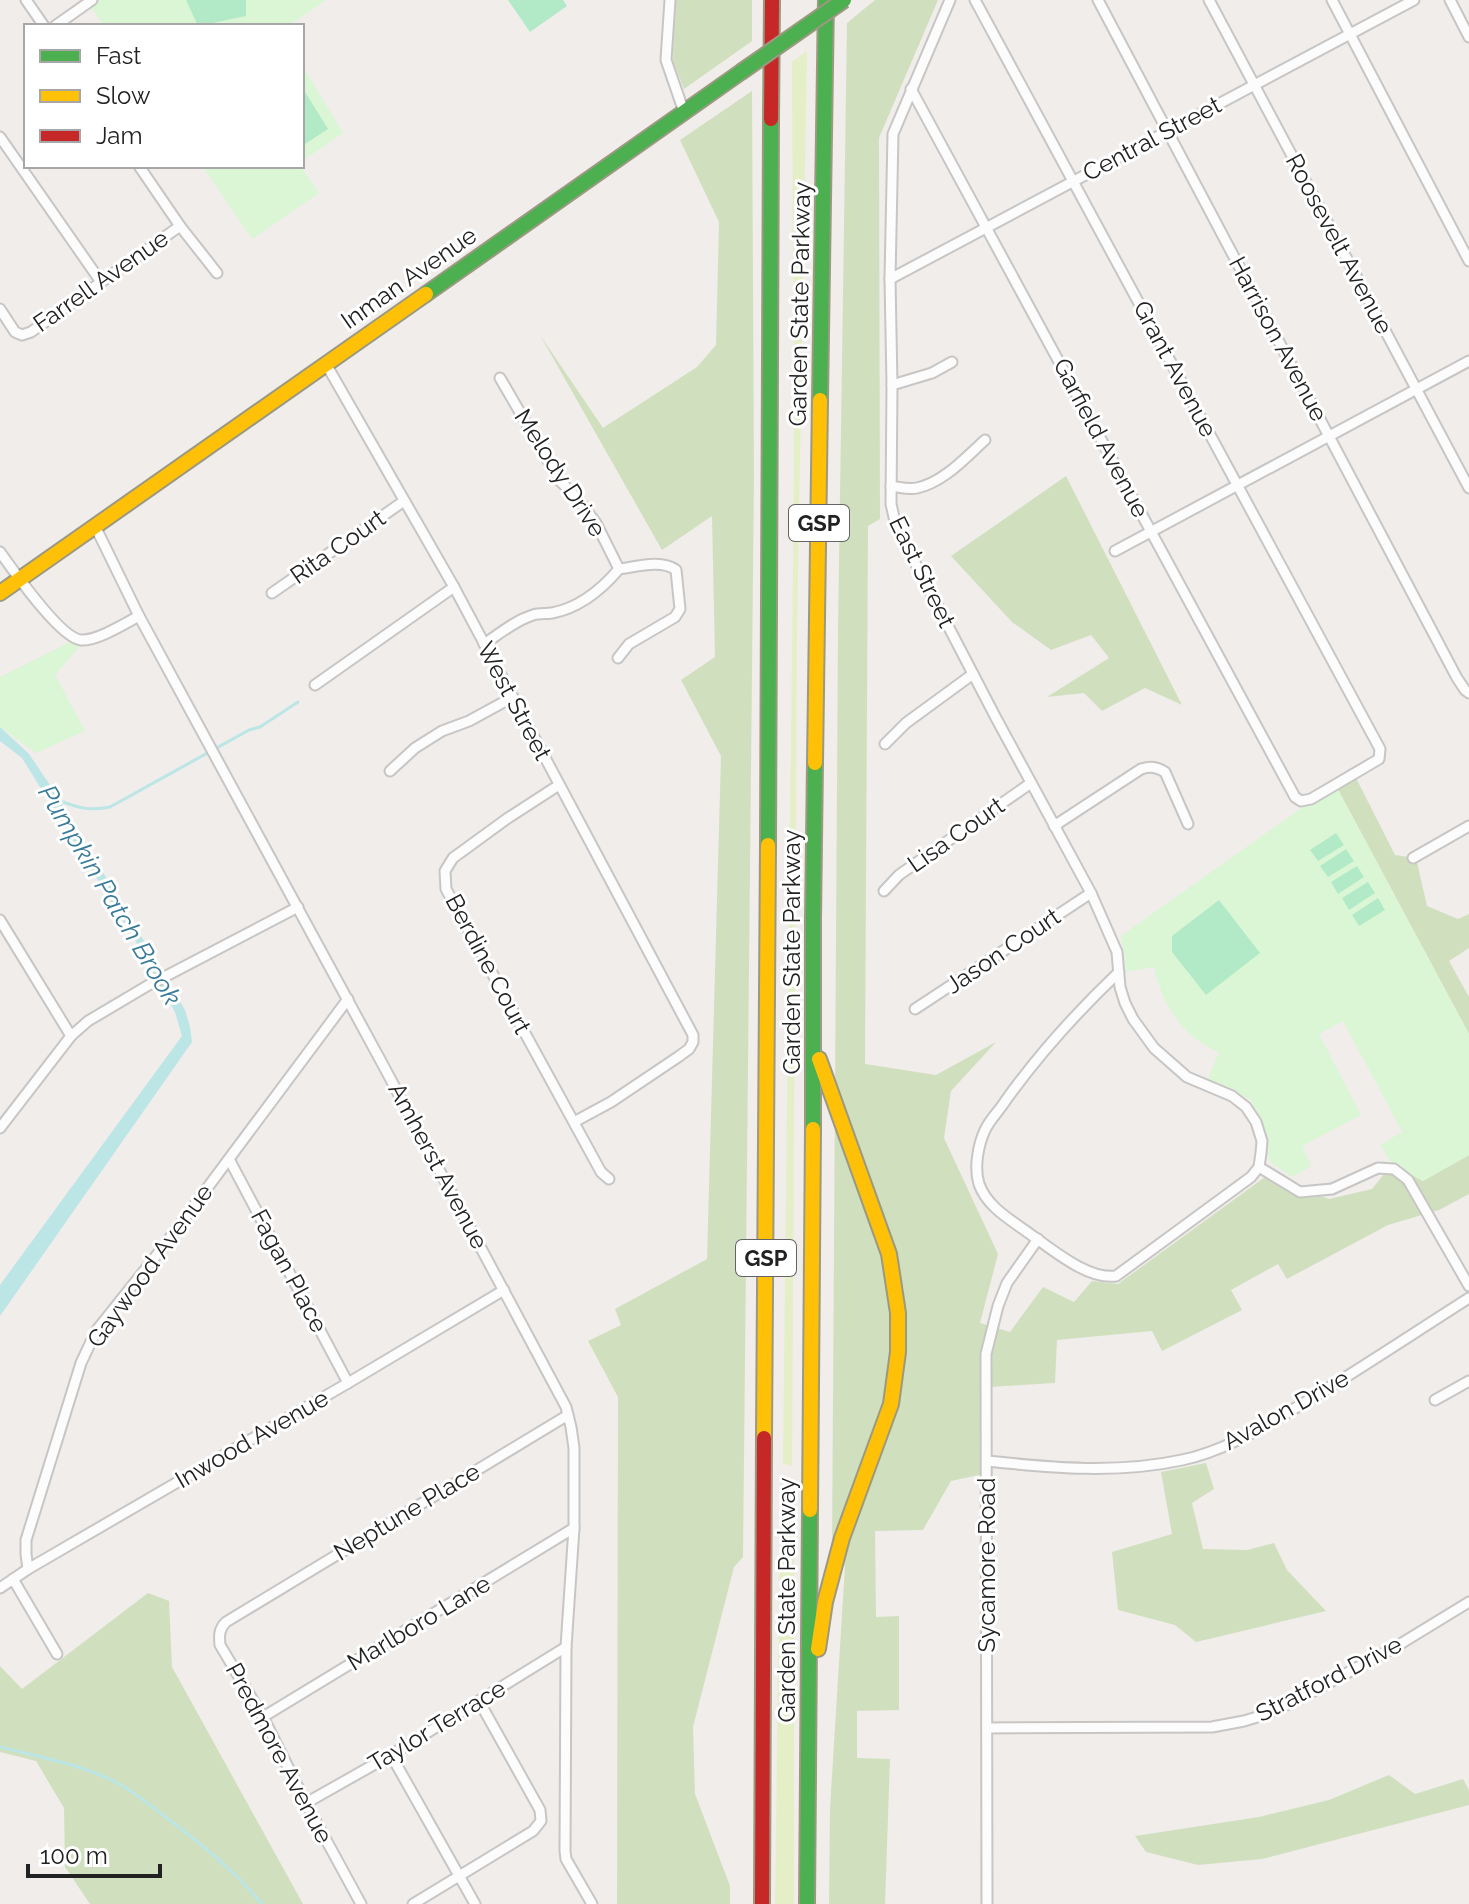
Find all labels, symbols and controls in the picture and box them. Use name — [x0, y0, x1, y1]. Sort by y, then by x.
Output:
legend — [24, 24, 304, 168]
text: Fast — [96, 41, 141, 70]
text: Slow — [96, 81, 151, 110]
street label: Central Street — [1078, 90, 1226, 187]
text: Jam — [96, 121, 142, 150]
street label: Roosevelt Avenue — [1280, 149, 1399, 339]
street label: Garden State Parkway — [783, 181, 816, 427]
street label: Inman Avenue — [335, 220, 482, 335]
street label: Farrell Avenue — [28, 223, 174, 338]
street label: Harrison Avenue — [1223, 252, 1334, 426]
street label: Grant Avenue — [1127, 296, 1223, 442]
street label: Garfield Avenue — [1047, 353, 1156, 522]
street label: Melody Drive — [508, 403, 612, 542]
street label: Rita Court — [285, 503, 391, 590]
road number: GSP — [789, 505, 849, 541]
street label: East Street — [883, 512, 962, 632]
street label: West Street — [471, 637, 558, 765]
water label: Pumpkin Patch Brook — [32, 779, 188, 1011]
street label: Lisa Court — [902, 791, 1010, 878]
street label: Garden State Parkway — [777, 830, 806, 1074]
street label: Berdine Court — [439, 889, 537, 1039]
street label: Jason Court — [940, 902, 1065, 999]
street label: Amherst Avenue — [382, 1078, 494, 1254]
street label: Gaywood Avenue — [81, 1178, 219, 1353]
street label: Fagan Place — [245, 1204, 334, 1337]
road number: GSP — [736, 1240, 796, 1276]
street label: Avalon Drive — [1218, 1363, 1354, 1456]
street label: Inwood Avenue — [170, 1383, 333, 1494]
street label: Neptune Place — [328, 1457, 485, 1567]
street label: Sycamore Road — [972, 1477, 1001, 1653]
street label: Garden State Parkway — [772, 1478, 801, 1722]
street label: Marlboro Lane — [342, 1569, 495, 1677]
street label: Stratford Drive — [1251, 1629, 1407, 1728]
street label: Predmore Avenue — [220, 1658, 339, 1848]
street label: Taylor Terrace — [363, 1673, 511, 1778]
scale bar — [28, 1828, 160, 1878]
text: 100 m — [40, 1841, 108, 1870]

